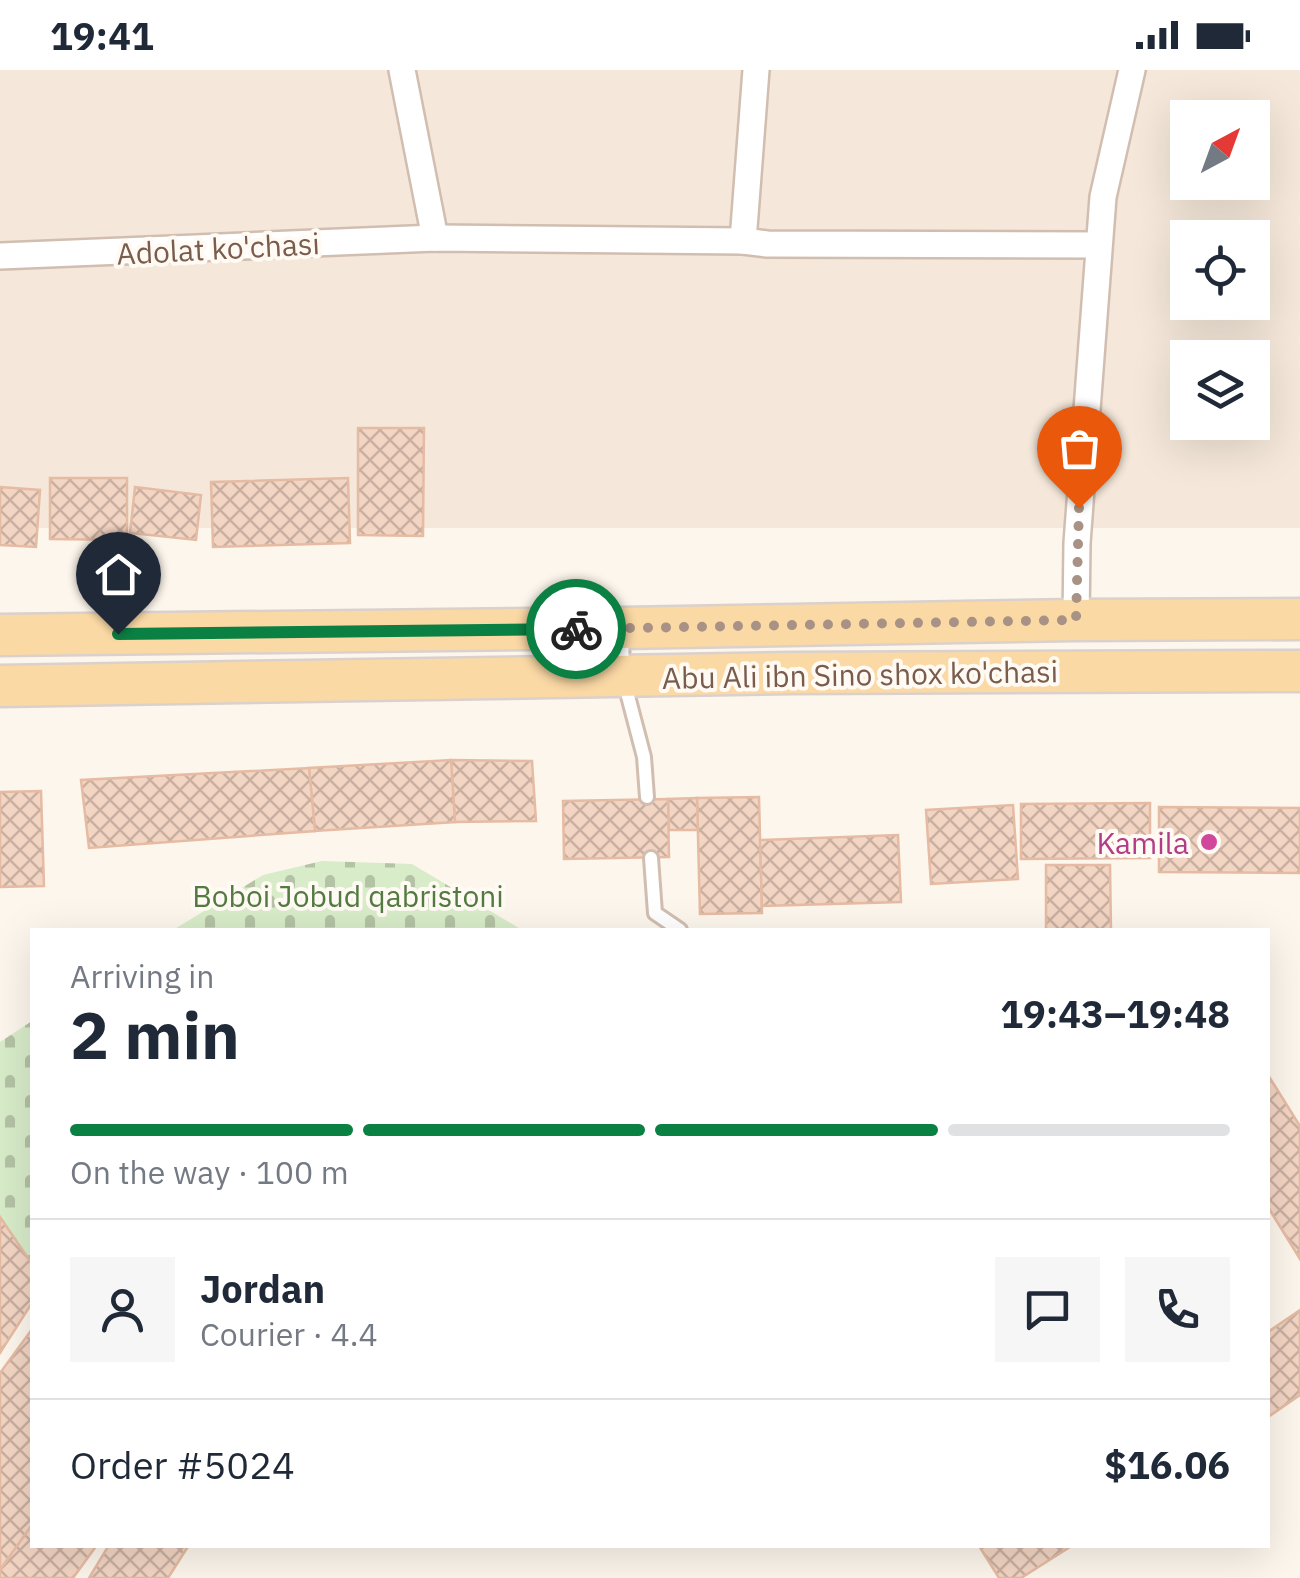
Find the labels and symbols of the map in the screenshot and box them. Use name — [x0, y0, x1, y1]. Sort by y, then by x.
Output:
north arrow — [1170, 100, 1270, 200]
street label: Adolat ko'chasi — [115, 223, 321, 273]
pin — [1037, 406, 1122, 509]
pin — [76, 532, 161, 635]
courier — [526, 579, 626, 679]
street label: Abu Ali ibn Sino shox ko'chasi — [661, 651, 1059, 697]
place label: Kamila — [1097, 823, 1189, 862]
marker: Kamila — [1198, 831, 1220, 853]
park label: Boboi Jobud qabristoni — [192, 876, 504, 915]

